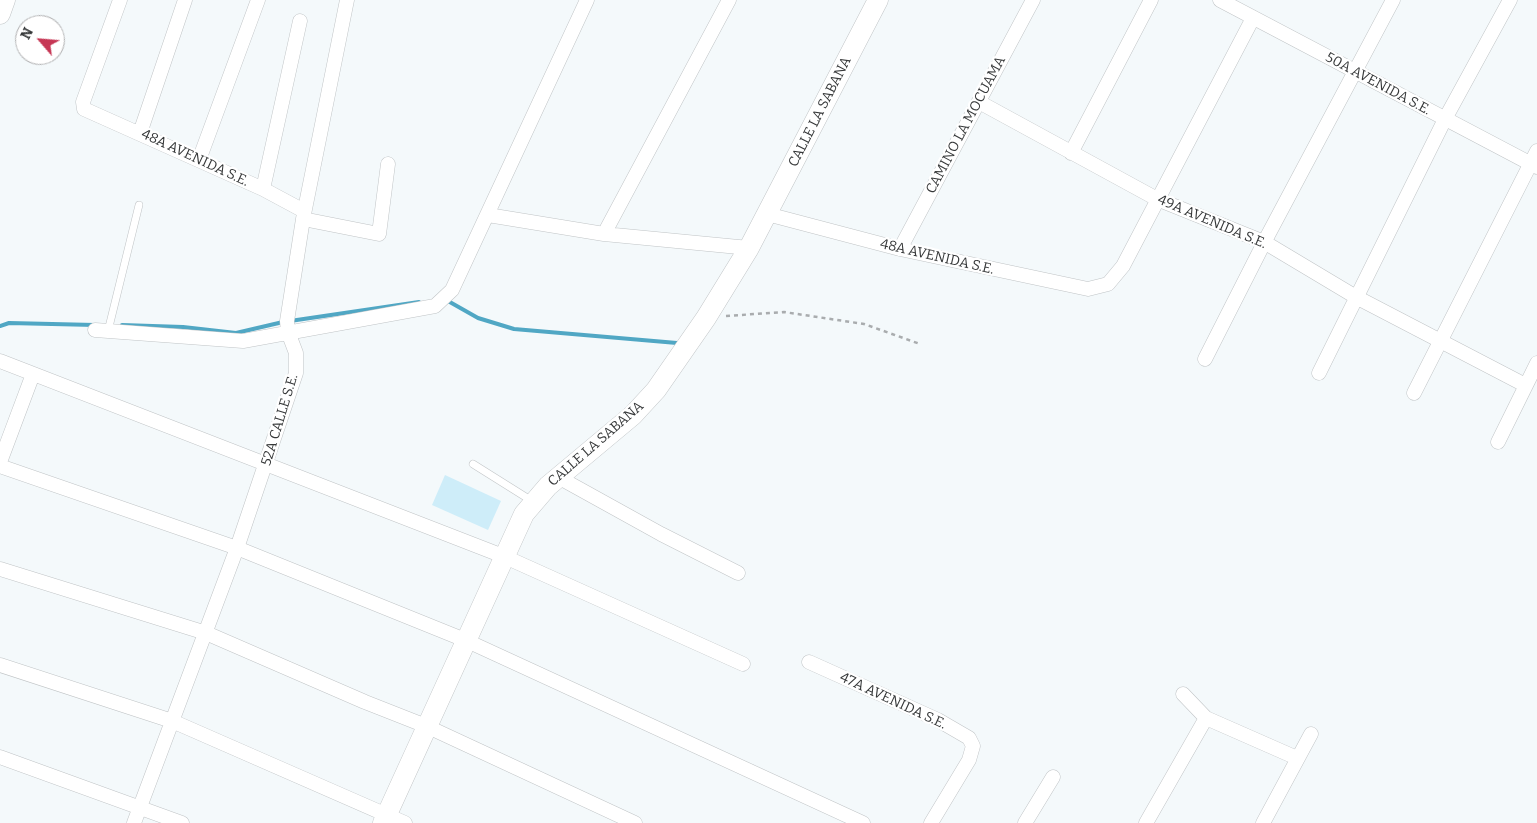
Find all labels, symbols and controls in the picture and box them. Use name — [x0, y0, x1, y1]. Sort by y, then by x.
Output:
north arrow — [15, 15, 65, 65]
text: N — [17, 25, 37, 42]
street label: 50A AVENIDA S.E. — [1322, 49, 1434, 119]
street label: CAMINO LA MOCUAMA — [923, 53, 1009, 197]
street label: CALLE LA SABANA — [785, 54, 855, 170]
street label: 48A AVENIDA S.E. — [139, 126, 251, 190]
street label: 49A AVENIDA S.E. — [1155, 191, 1269, 253]
street label: 48A AVENIDA S.E. — [878, 236, 996, 278]
street label: 52A CALLE S.E. — [258, 372, 302, 468]
street label: CALLE LA SABANA — [545, 398, 647, 490]
street label: 47A AVENIDA S.E. — [837, 669, 949, 733]

